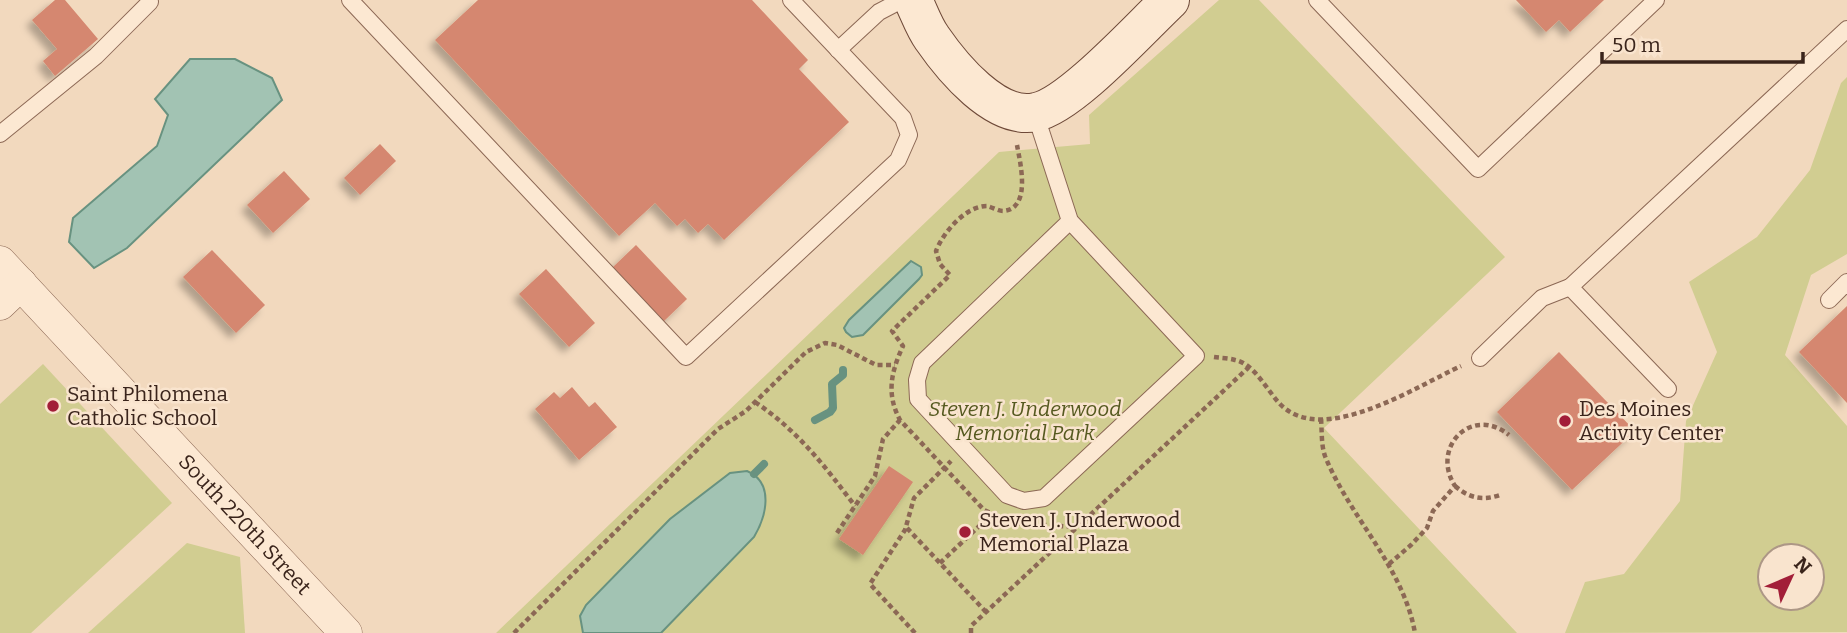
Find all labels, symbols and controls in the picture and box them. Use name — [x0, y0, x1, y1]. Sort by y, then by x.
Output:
scale bar — [1602, 21, 1803, 65]
text: 50 m — [1612, 32, 1661, 58]
place label: Saint Philomena Catholic School — [67, 381, 228, 431]
park label: Steven J. Underwood Memorial Park — [928, 396, 1122, 446]
place label: Des Moines Activity Center — [1579, 396, 1723, 446]
marker: Saint Philomena Catholic School — [45, 398, 61, 414]
marker: Des Moines Activity Center — [1557, 413, 1573, 429]
street label: South 220th Street — [173, 449, 317, 600]
place label: Steven J. Underwood Memorial Plaza — [979, 507, 1180, 557]
marker: Steven J. Underwood Memorial Plaza — [957, 524, 973, 540]
north arrow — [1756, 542, 1826, 612]
text: N — [1790, 552, 1816, 579]

